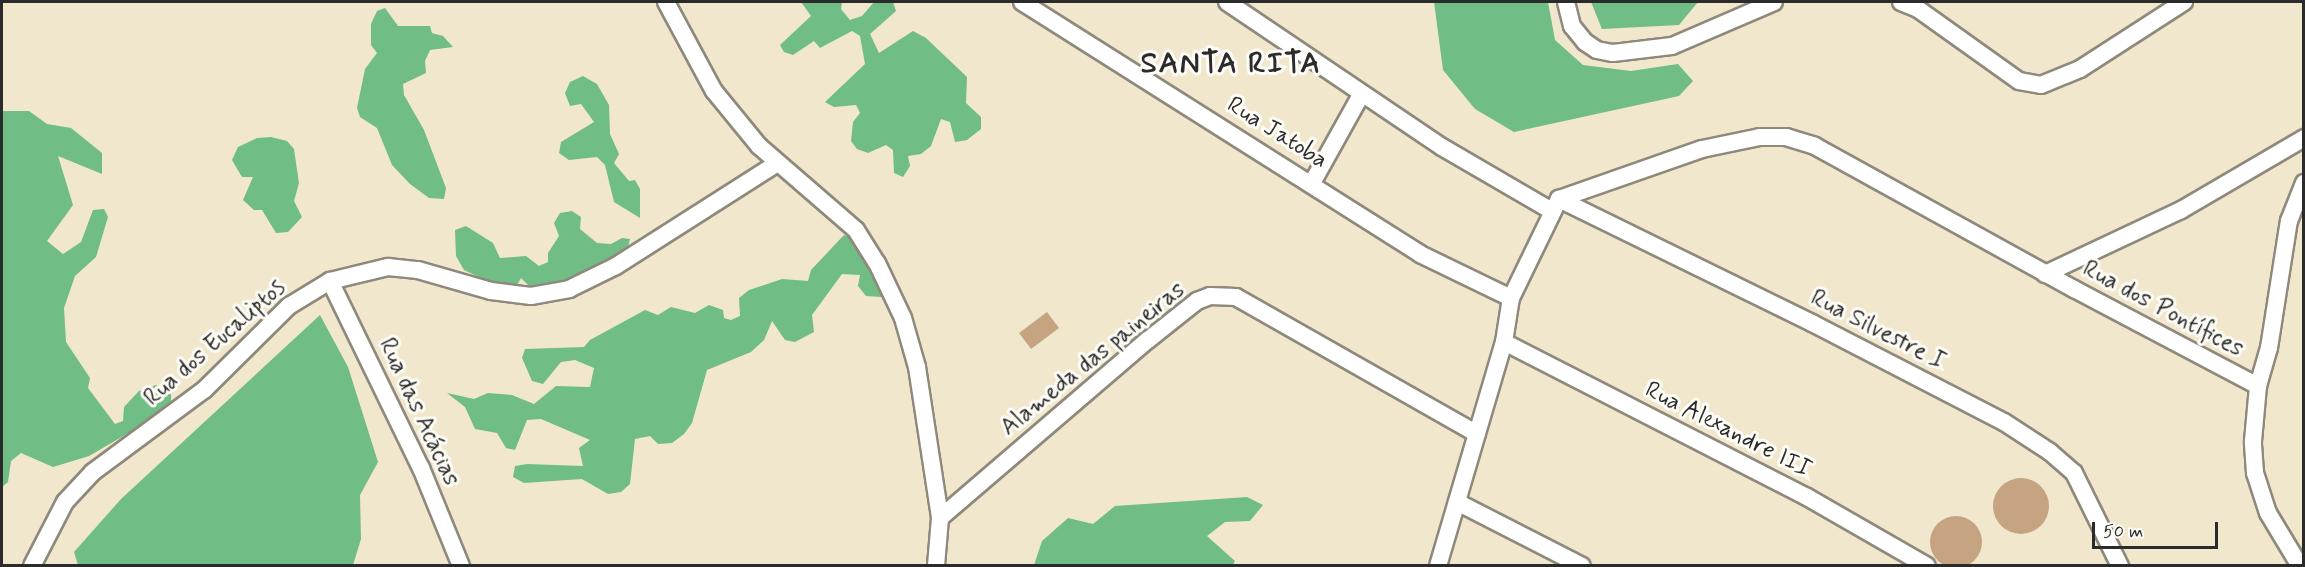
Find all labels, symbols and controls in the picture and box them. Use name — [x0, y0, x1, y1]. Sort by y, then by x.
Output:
district label: SANTA RITA — [1138, 46, 1324, 82]
street label: Rua Jatoba — [1222, 91, 1332, 175]
street label: Rua dos Pontífices — [2077, 254, 2249, 364]
street label: Rua dos Eucaliptos — [138, 273, 292, 413]
street label: Alameda das paineiras — [995, 276, 1191, 442]
street label: Rua Silvestre I — [1807, 284, 1949, 376]
street label: Rua das Acácias — [373, 335, 465, 489]
street label: Rua Alexandre III — [1640, 376, 1816, 484]
scale bar — [2095, 510, 2221, 548]
text: 50 m — [2103, 520, 2143, 544]

